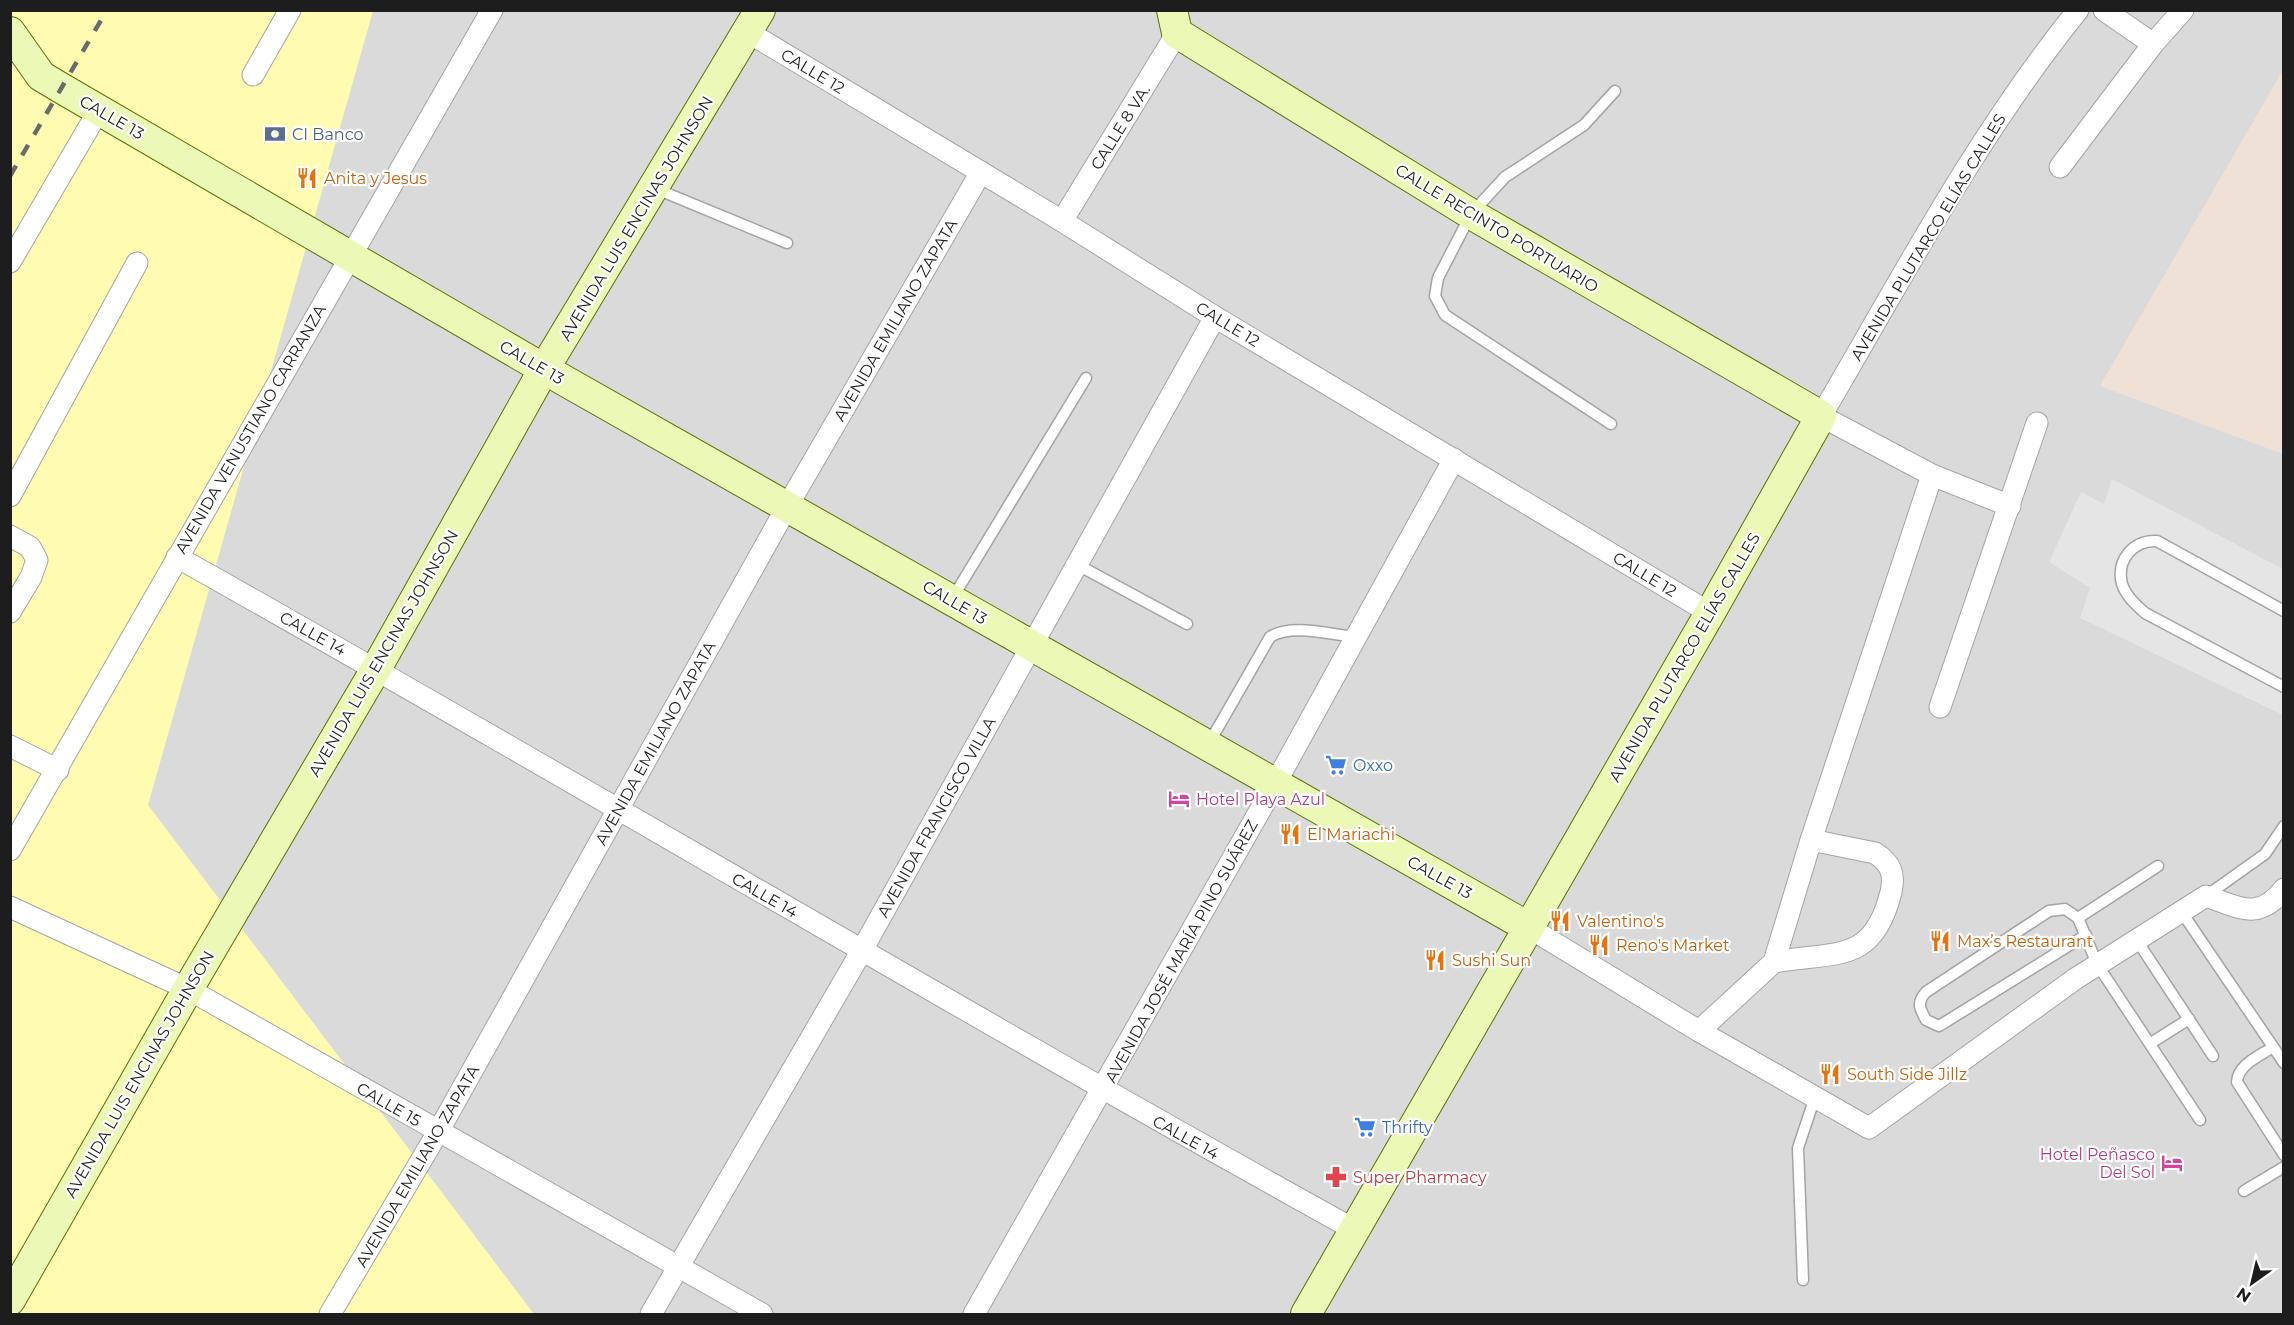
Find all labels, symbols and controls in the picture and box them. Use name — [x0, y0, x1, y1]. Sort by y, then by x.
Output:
street label: CALLE 12 — [777, 45, 848, 98]
street label: CALLE 8 VA. — [1087, 81, 1154, 173]
street label: CALLE 13 — [76, 91, 147, 143]
street label: AVENIDA LUIS ENCINAS JOHNSON — [556, 93, 717, 344]
street label: AVENIDA PLUTARCO ELÍAS CALLES — [1847, 110, 2010, 364]
bank icon: CI Banco — [263, 122, 287, 146]
place label: CI Banco — [292, 125, 364, 144]
street label: CALLE RECINTO PORTUARIO — [1392, 160, 1602, 297]
restaurant icon: Anita y Jesus — [295, 166, 319, 190]
place label: Anita y Jesus — [324, 169, 427, 188]
street label: AVENIDA EMILIANO ZAPATA — [830, 215, 961, 425]
street label: CALLE 12 — [1192, 298, 1263, 351]
street label: AVENIDA VENUSTIANO CARRANZA — [171, 301, 330, 557]
street label: CALLE 13 — [496, 336, 567, 388]
street label: AVENIDA LUIS ENCINAS JOHNSON — [305, 526, 462, 780]
street label: AVENIDA PLUTARCO ELÍAS CALLES — [1605, 529, 1764, 785]
street label: CALLE 12 — [1609, 548, 1680, 601]
street label: CALLE 13 — [919, 576, 990, 628]
street label: CALLE 14 — [276, 608, 349, 660]
street label: AVENIDA EMILIANO ZAPATA — [591, 638, 720, 848]
street label: AVENIDA FRANCISCO VILLA — [873, 713, 1000, 921]
supermarket icon: Oxxo — [1324, 753, 1348, 777]
place label: Oxxo — [1353, 756, 1393, 775]
hotel icon: Hotel Playa Azul — [1167, 787, 1191, 811]
place label: Hotel Playa Azul — [1196, 790, 1325, 809]
street label: AVENIDA JOSÉ MARÍA PINO SUÁREZ — [1101, 817, 1262, 1086]
restaurant icon: El Mariachi — [1278, 822, 1302, 846]
place label: El Mariachi — [1307, 825, 1395, 844]
street label: CALLE 13 — [1404, 852, 1475, 903]
street label: CALLE 14 — [729, 869, 801, 922]
restaurant icon: Valentino's — [1548, 909, 1572, 933]
place label: Valentino's — [1577, 912, 1664, 931]
restaurant icon: Max’s Restaurant — [1928, 929, 1952, 953]
place label: Max’s Restaurant — [1957, 932, 2094, 951]
restaurant icon: Reno's Market — [1587, 933, 1611, 957]
place label: Reno's Market — [1616, 936, 1730, 955]
street label: AVENIDA LUIS ENCINAS JOHNSON — [61, 947, 218, 1201]
restaurant icon: Sushi Sun — [1423, 948, 1447, 972]
place label: Sushi Sun — [1452, 951, 1531, 970]
street label: AVENIDA EMILIANO ZAPATA — [352, 1061, 483, 1271]
restaurant icon: South Side Jillz — [1818, 1062, 1842, 1086]
place label: South Side Jillz — [1847, 1065, 1967, 1084]
street label: CALLE 15 — [353, 1078, 424, 1130]
street label: CALLE 14 — [1149, 1112, 1222, 1164]
supermarket icon: Thrifty — [1353, 1115, 1377, 1139]
place label: Thrifty — [1382, 1118, 1433, 1137]
place label: Hotel Peñasco Del Sol — [2040, 1145, 2155, 1182]
hotel icon: Hotel Peñasco Del Sol — [2160, 1151, 2184, 1175]
pharmacy icon: Super Pharmacy — [1324, 1165, 1348, 1189]
place label: Super Pharmacy — [1353, 1168, 1487, 1187]
north arrow — [2222, 1253, 2282, 1313]
text: N — [2233, 1284, 2255, 1307]

